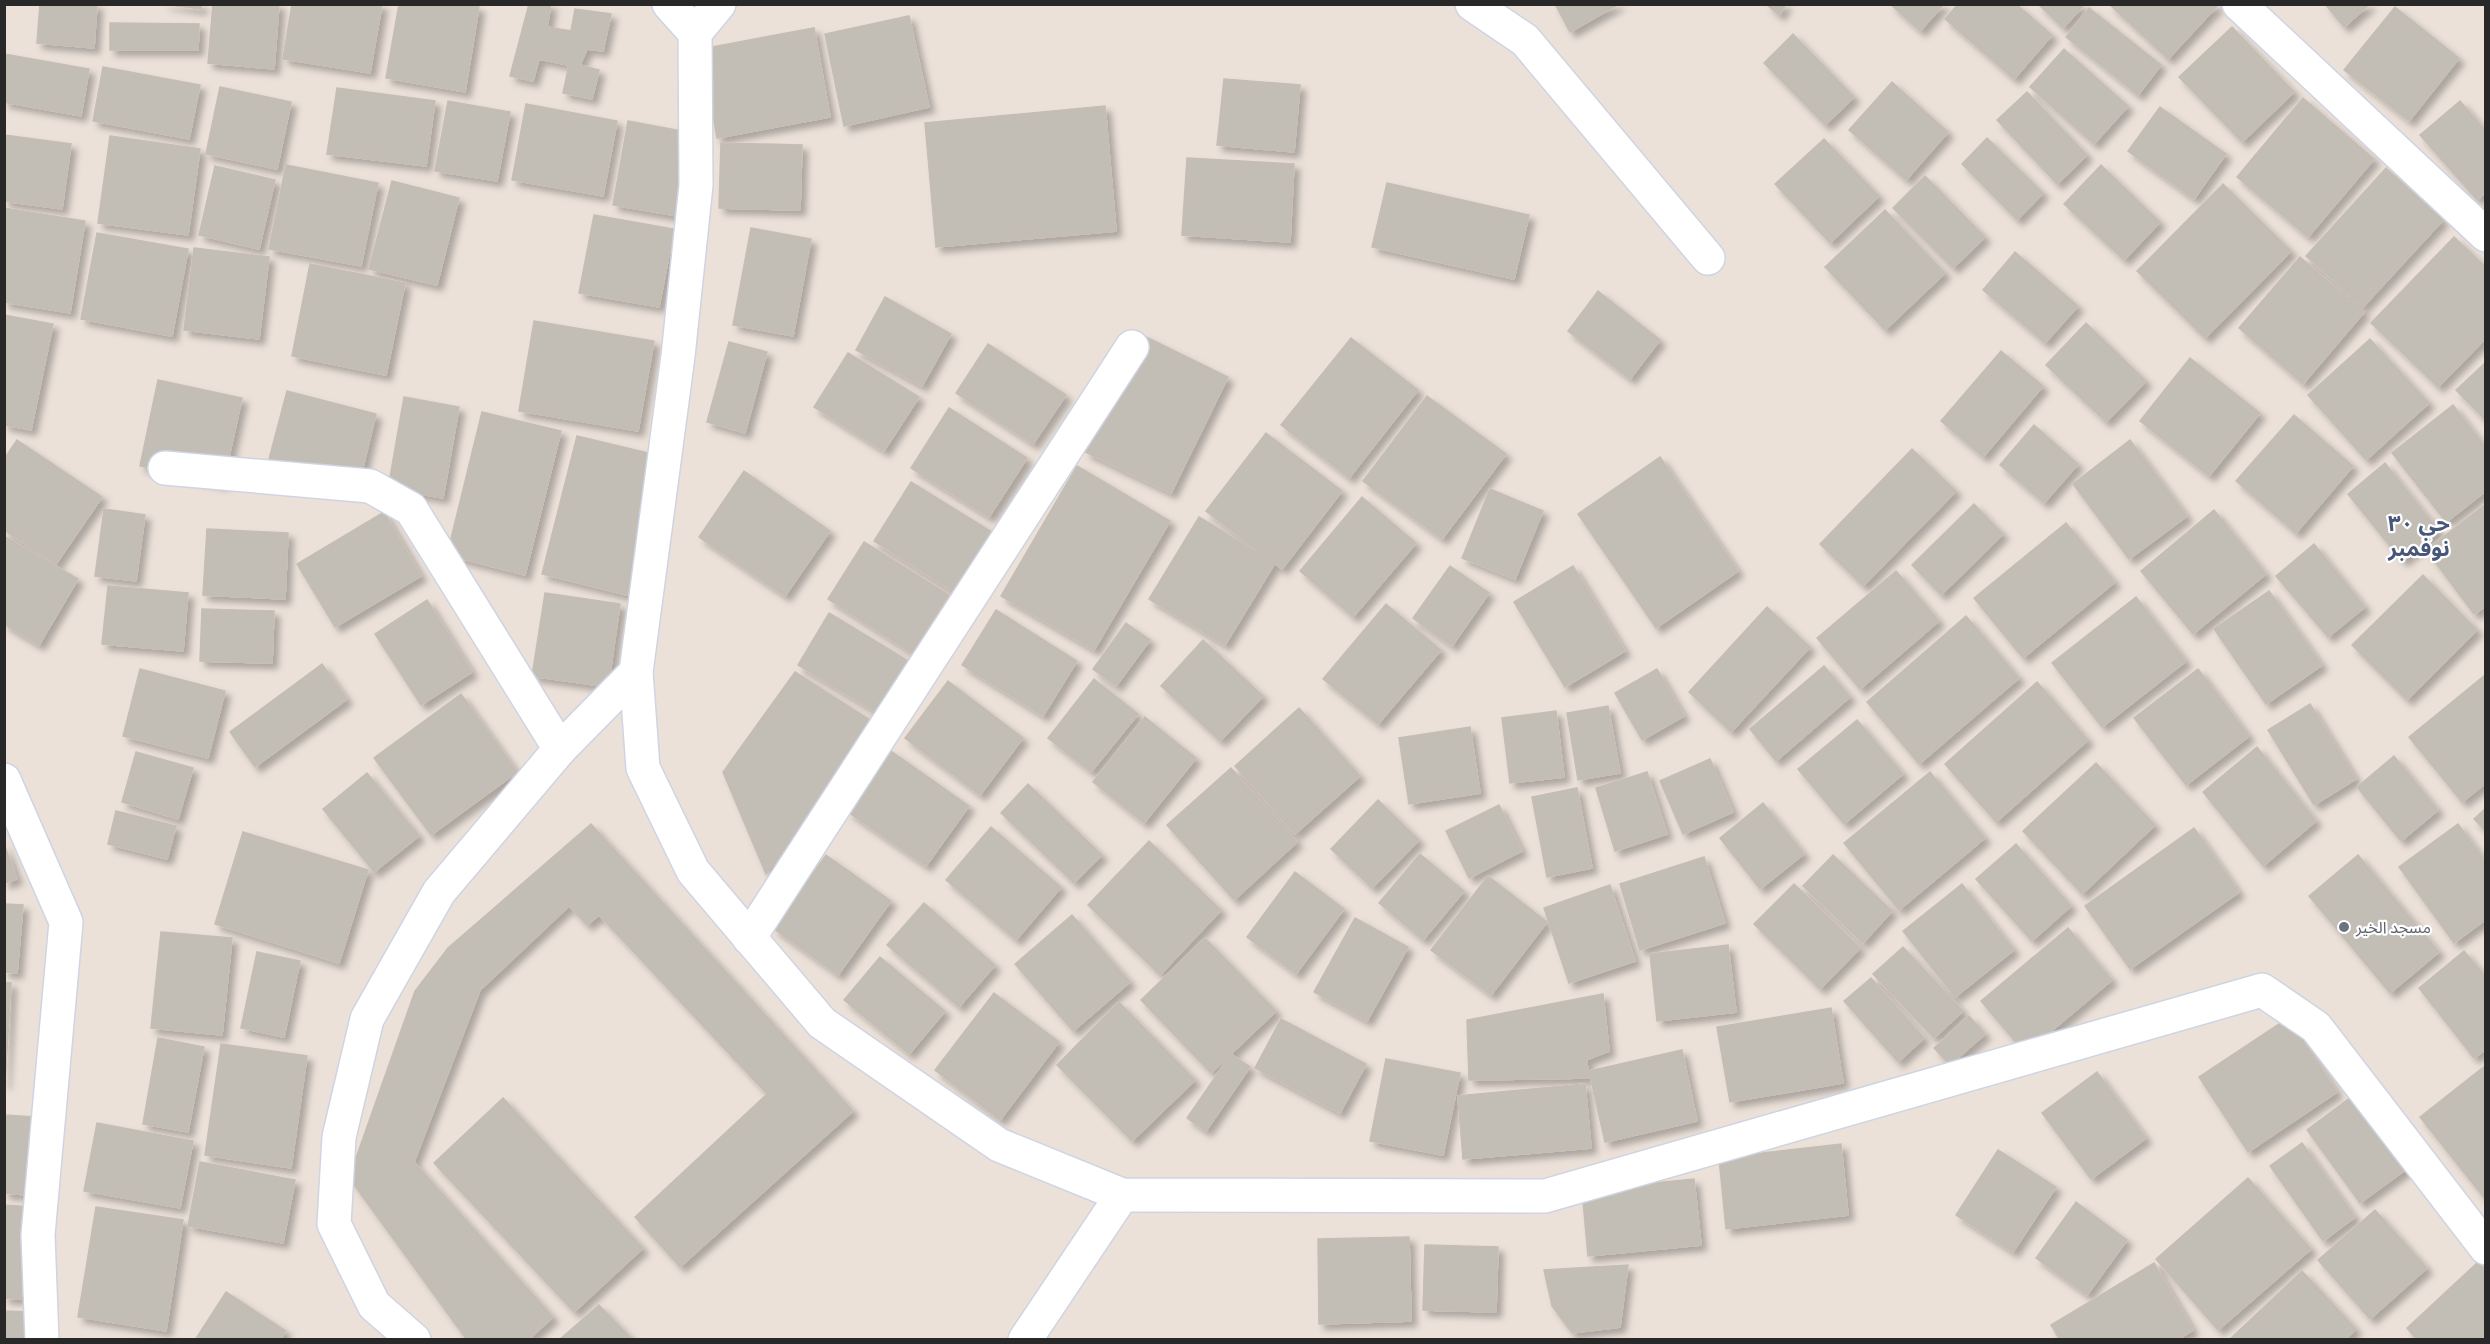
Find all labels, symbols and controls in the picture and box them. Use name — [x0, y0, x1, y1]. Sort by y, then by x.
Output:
district label: حي ۳۰ نوفمبر — [2387, 510, 2450, 561]
place label: مسجد الخير — [2355, 918, 2431, 937]
marker: مسجد الخير — [2337, 920, 2351, 934]

